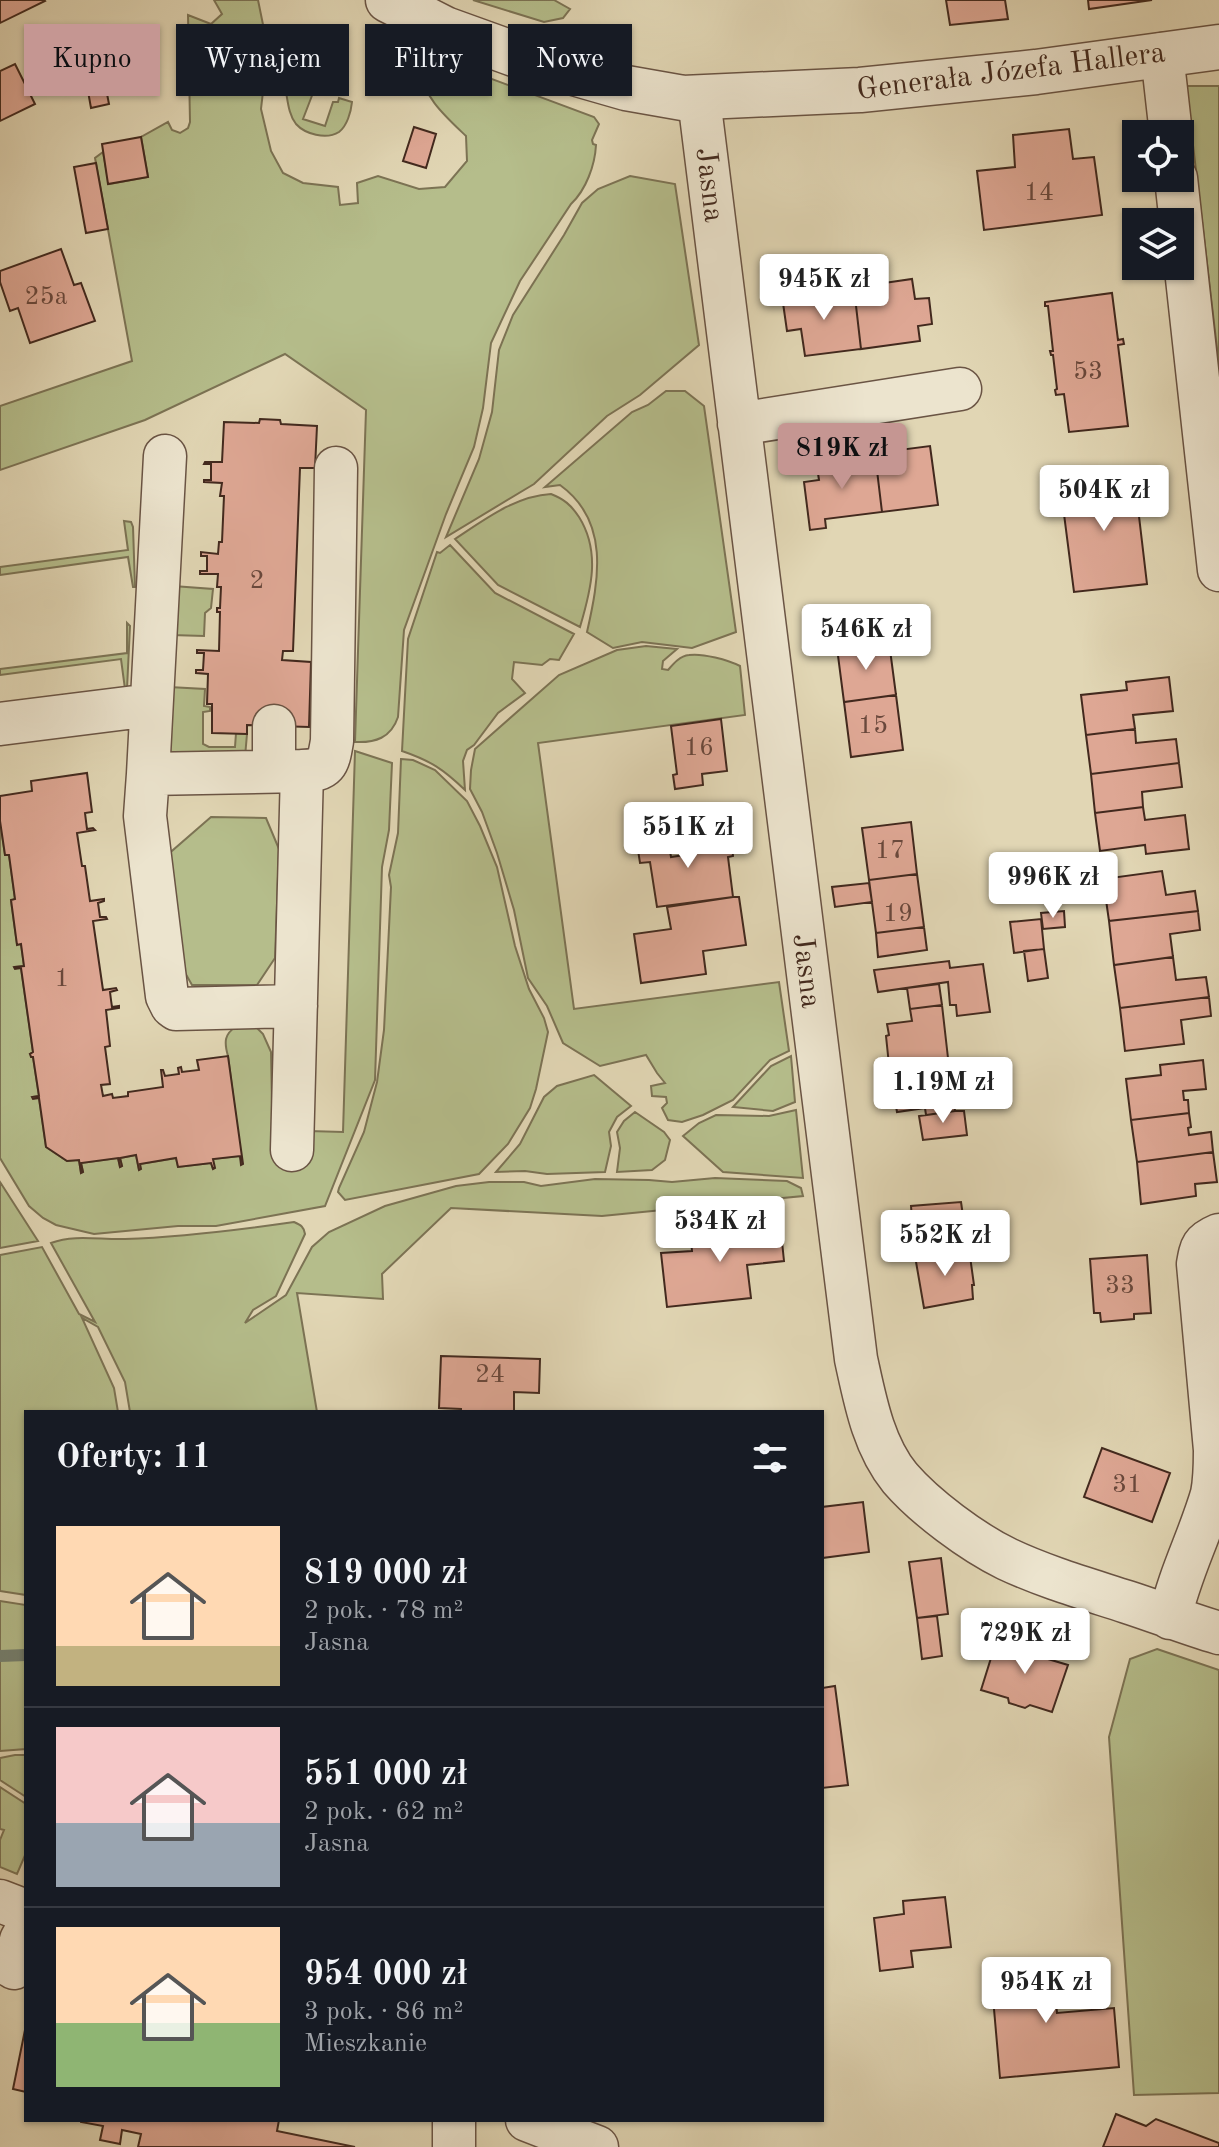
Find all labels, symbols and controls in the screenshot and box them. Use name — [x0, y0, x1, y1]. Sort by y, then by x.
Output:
chip: Kupno — [24, 24, 160, 96]
chip: Wynajem — [176, 24, 349, 96]
chip: Filtry — [365, 24, 492, 96]
chip: Nowe — [508, 24, 632, 96]
street label: Generała Józefa Hallera — [855, 38, 1167, 106]
map controls — [1122, 120, 1194, 280]
button: locate — [1122, 120, 1194, 192]
street label: Jasna — [690, 146, 728, 224]
house number: 14 — [1024, 180, 1054, 206]
button: layers — [1122, 208, 1194, 280]
pin: 945K zł — [750, 254, 898, 322]
text: 945K zł — [778, 267, 870, 293]
house number: 25a — [24, 284, 68, 310]
house number: 53 — [1073, 359, 1103, 385]
pin: 819K zł — [768, 423, 916, 491]
text: 819K zł — [796, 436, 888, 462]
pin: 504K zł — [1030, 465, 1178, 533]
text: 504K zł — [1058, 478, 1150, 504]
house number: 2 — [249, 568, 265, 594]
pin: 546K zł — [792, 604, 940, 672]
text: 546K zł — [820, 617, 912, 643]
house number: 15 — [858, 713, 888, 739]
house number: 16 — [684, 735, 714, 761]
pin: 551K zł — [614, 802, 762, 870]
text: 551K zł — [642, 815, 734, 841]
house number: 17 — [875, 838, 905, 864]
pin: 996K zł — [979, 852, 1127, 920]
text: 996K zł — [1007, 865, 1099, 891]
house number: 19 — [883, 901, 913, 927]
street label: Jasna — [787, 932, 825, 1010]
house number: 1 — [54, 966, 70, 992]
pin: 1.19M zł — [860, 1057, 1026, 1125]
text: 1.19M zł — [892, 1070, 994, 1096]
pin: 534K zł — [646, 1196, 794, 1264]
text: 534K zł — [674, 1209, 766, 1235]
pin: 552K zł — [871, 1210, 1019, 1278]
text: 552K zł — [899, 1223, 991, 1249]
house number: 33 — [1105, 1273, 1135, 1299]
house number: 24 — [475, 1362, 505, 1388]
icon: filters — [748, 1436, 792, 1480]
text: Oferty: 11 — [56, 1441, 212, 1475]
house number: 31 — [1112, 1472, 1142, 1498]
text: 819 000 zł — [304, 1557, 467, 1591]
icon: home — [120, 1558, 216, 1654]
text: 2 pok. · 78 m² — [304, 1598, 463, 1624]
pin: 729K zł — [951, 1608, 1099, 1676]
text: 729K zł — [979, 1621, 1071, 1647]
text: Jasna — [304, 1630, 369, 1656]
text: 551 000 zł — [304, 1758, 467, 1792]
icon: home — [120, 1759, 216, 1855]
text: 2 pok. · 62 m² — [304, 1799, 463, 1825]
text: Jasna — [304, 1831, 369, 1857]
pin: 954K zł — [972, 1957, 1120, 2025]
text: 954 000 zł — [304, 1958, 467, 1992]
icon: home — [120, 1959, 216, 2055]
text: 954K zł — [1000, 1970, 1092, 1996]
text: 3 pok. · 86 m² — [304, 1999, 463, 2025]
text: Mieszkanie — [304, 2031, 427, 2057]

